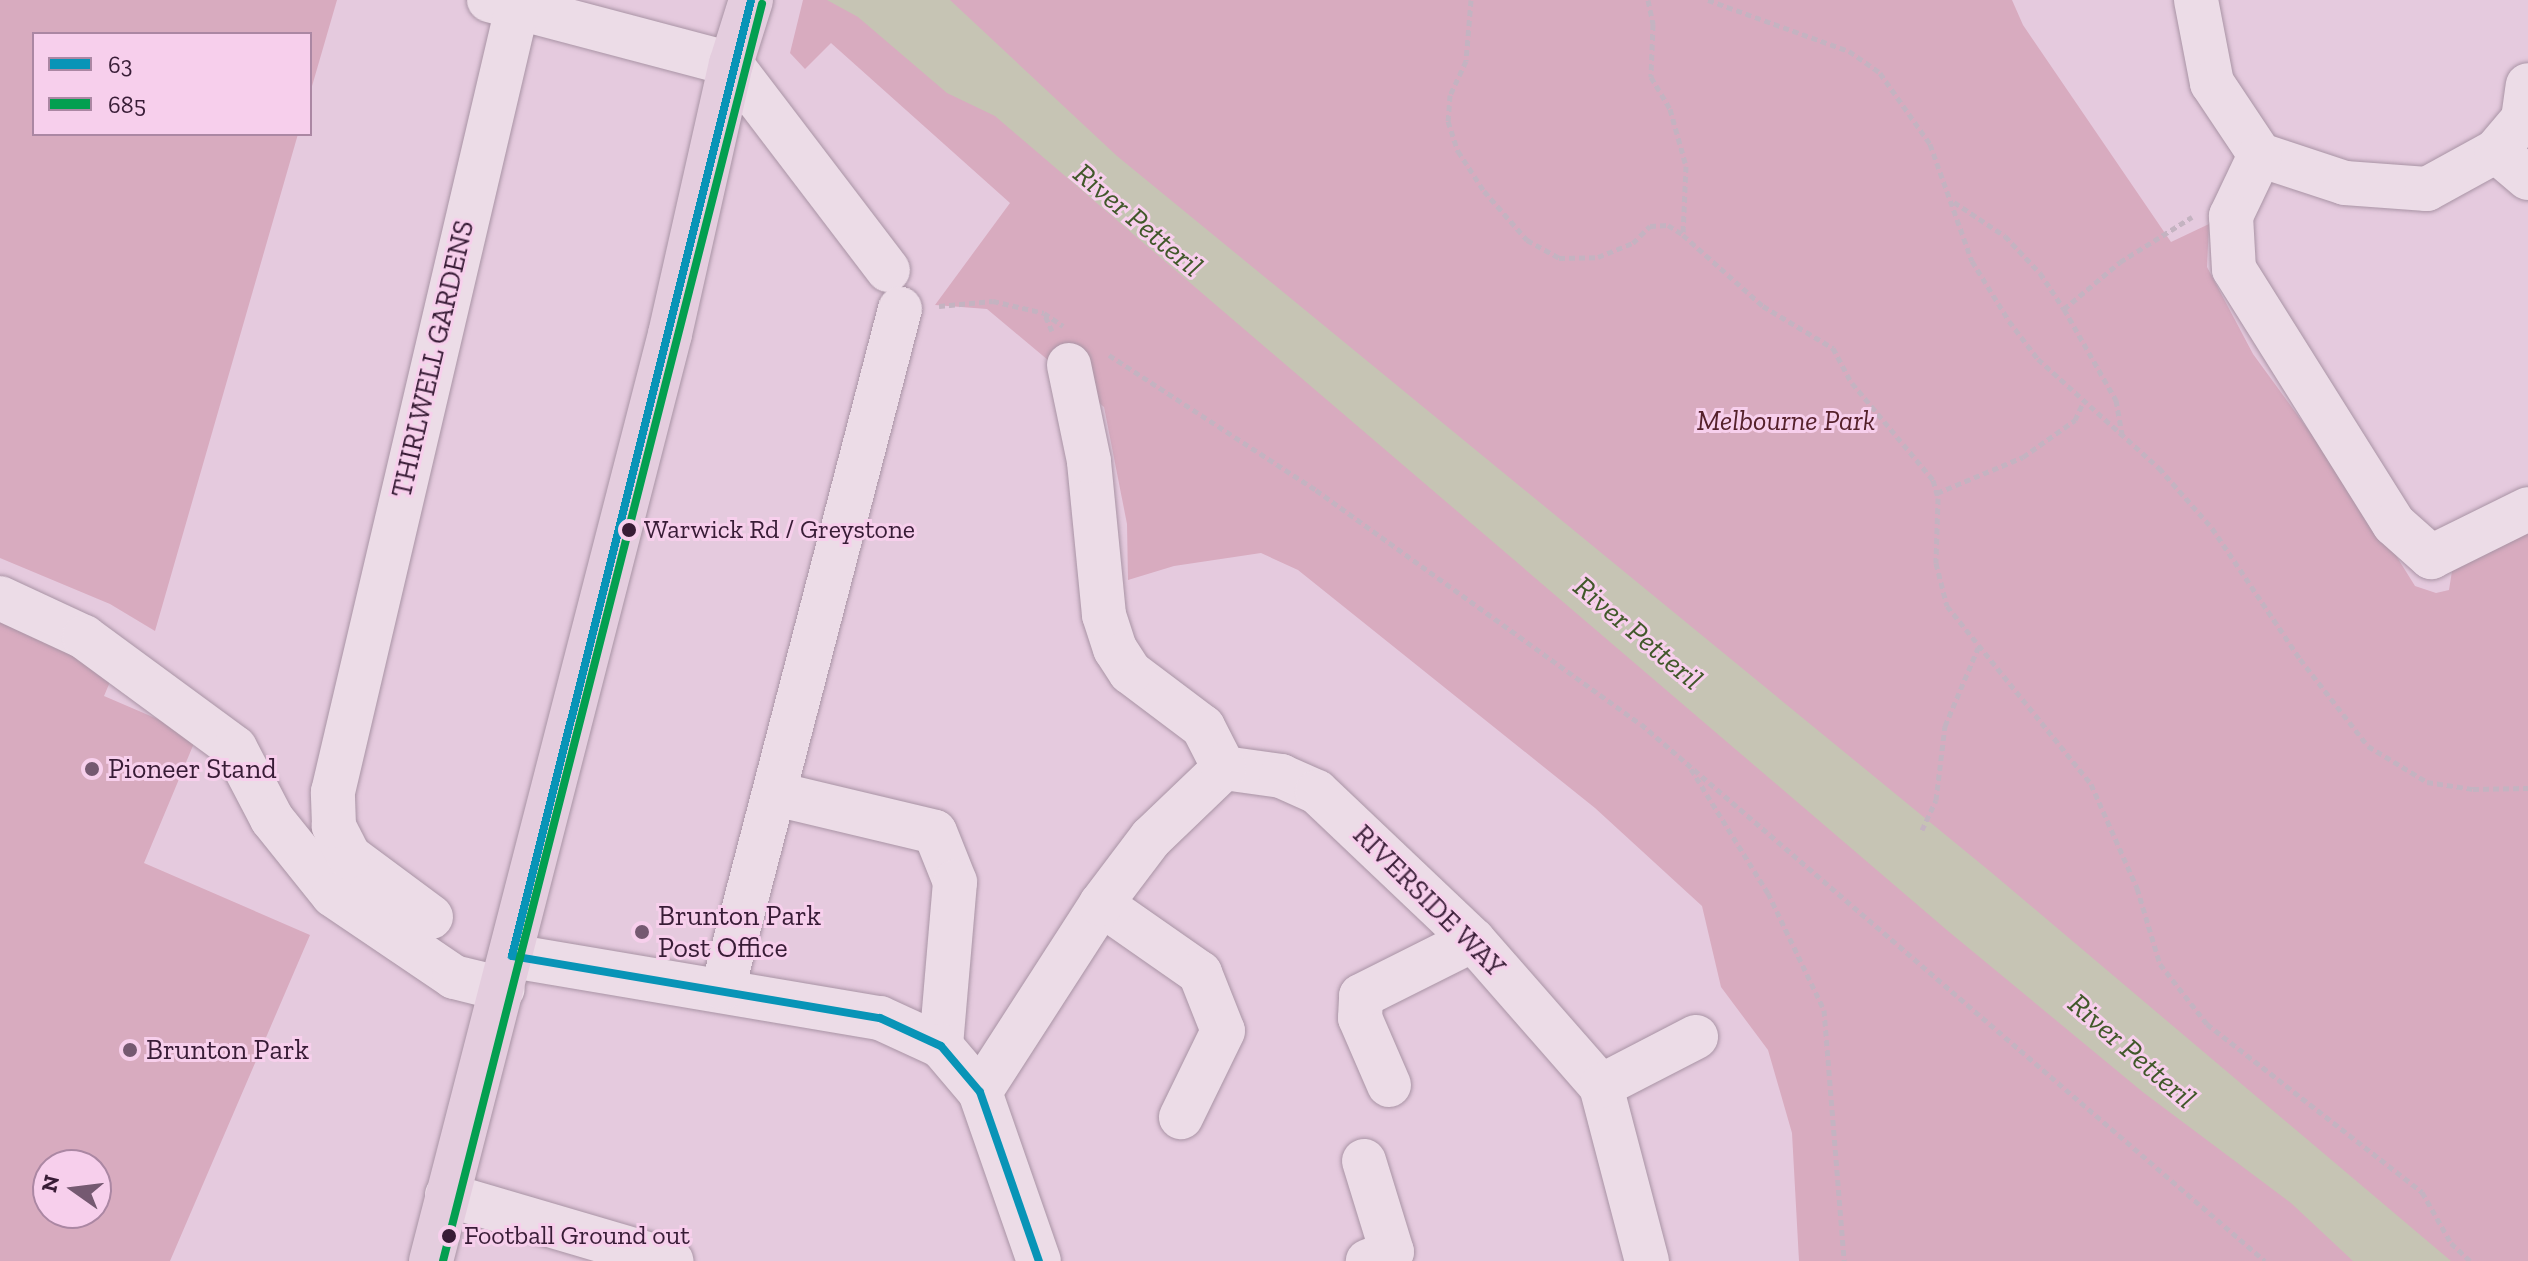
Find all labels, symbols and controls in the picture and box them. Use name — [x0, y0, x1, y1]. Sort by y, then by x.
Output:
legend — [32, 32, 312, 136]
text: 63 — [108, 50, 132, 79]
text: 685 — [108, 90, 146, 119]
water label: River Petteril — [1066, 156, 1210, 284]
street label: THIRLWELL GARDENS — [385, 217, 481, 501]
park label: Melbourne Park — [1697, 404, 1875, 438]
place label: Warwick Rd / Greystone — [644, 514, 915, 546]
marker: Warwick Rd / Greystone — [621, 522, 637, 538]
water label: River Petteril — [1566, 569, 1710, 697]
place label: Pioneer Stand — [108, 752, 277, 786]
marker: Pioneer Stand — [83, 760, 101, 778]
street label: RIVERSIDE WAY — [1346, 818, 1512, 984]
place label: Brunton Park Post Office — [658, 899, 821, 965]
marker: Brunton Park Post Office — [633, 923, 651, 941]
water label: River Petteril — [2061, 986, 2203, 1116]
place label: Brunton Park — [146, 1033, 309, 1067]
marker: Brunton Park — [121, 1041, 139, 1059]
north arrow — [32, 1149, 112, 1229]
text: N — [35, 1172, 65, 1195]
place label: Football Ground out — [464, 1220, 690, 1252]
marker: Football Ground out — [441, 1228, 457, 1244]

